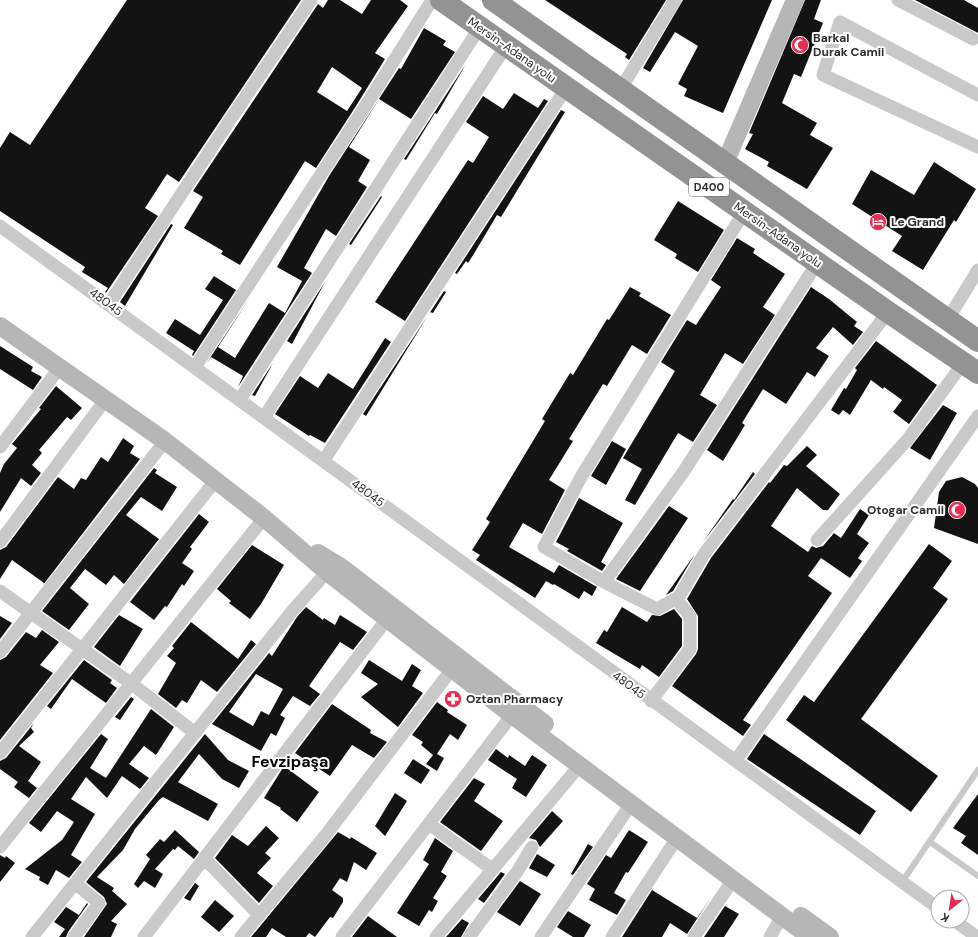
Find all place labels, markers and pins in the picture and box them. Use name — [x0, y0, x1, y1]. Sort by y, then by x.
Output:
place label: Barkal Durak Camii — [813, 30, 884, 60]
mosque icon: Barkal Durak Camii — [790, 35, 810, 55]
hotel icon: Le Grand — [868, 212, 888, 232]
place label: Le Grand — [891, 214, 944, 230]
mosque icon: Otogar Camii — [947, 500, 967, 520]
place label: Otogar Camii — [867, 502, 944, 518]
pharmacy icon: Oztan Pharmacy — [443, 689, 463, 709]
place label: Oztan Pharmacy — [466, 691, 564, 707]

